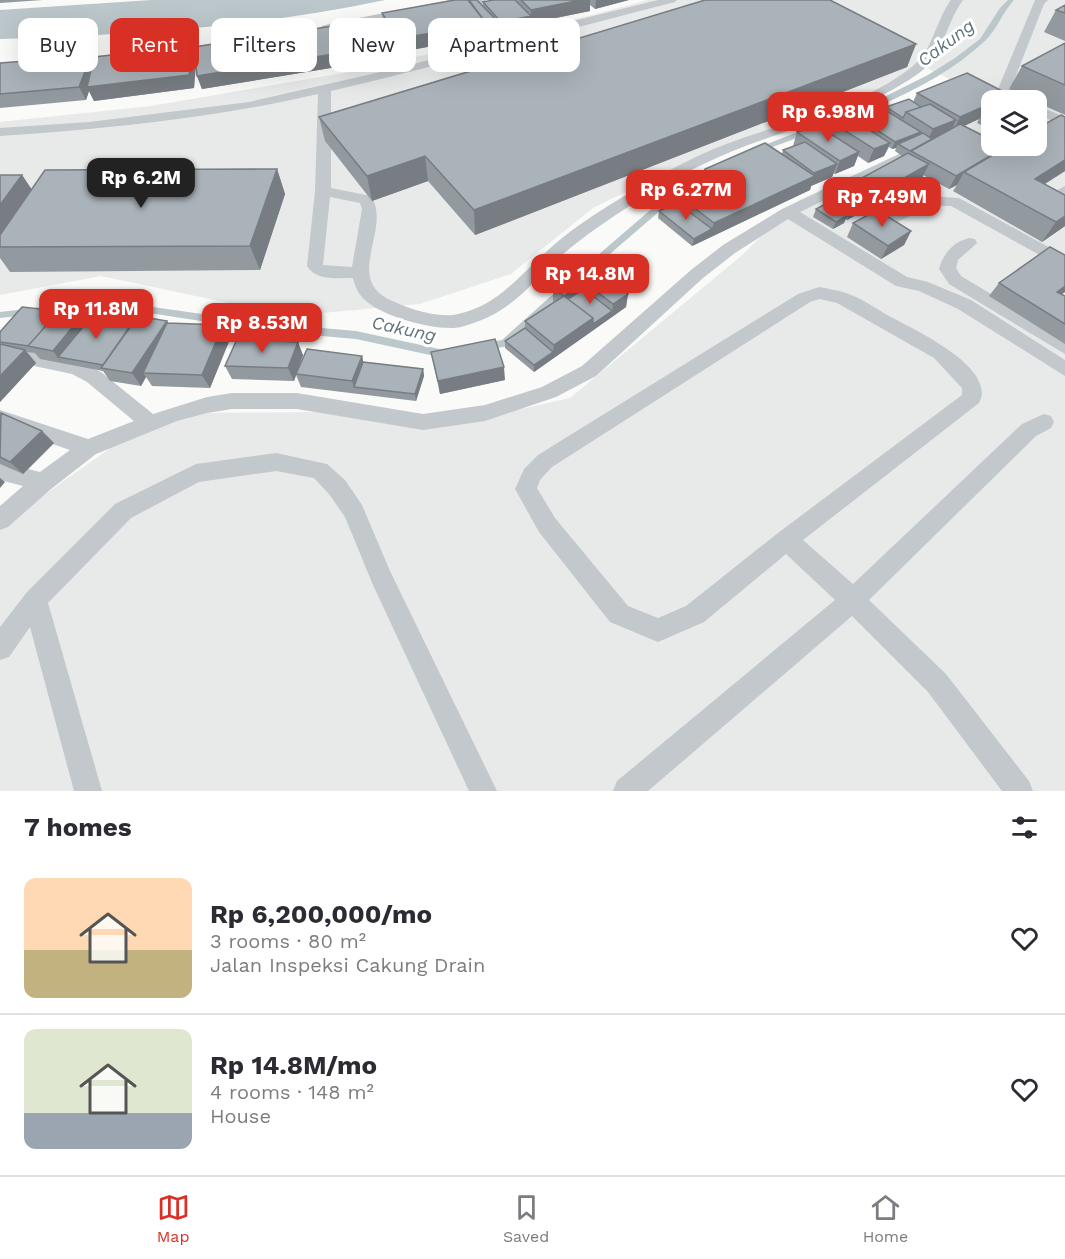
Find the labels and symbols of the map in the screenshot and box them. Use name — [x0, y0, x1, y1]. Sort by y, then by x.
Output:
water label: Cakung — [913, 15, 978, 71]
pin: Rp 6.98M — [766, 92, 890, 143]
pin: Rp 6.2M — [86, 158, 196, 209]
pin: Rp 6.27M — [624, 170, 748, 221]
pin: Rp 7.49M — [820, 177, 944, 228]
pin: Rp 14.8M — [528, 254, 652, 305]
pin: Rp 11.8M — [34, 289, 158, 340]
pin: Rp 8.53M — [200, 303, 324, 354]
water label: Cakung — [370, 311, 438, 346]

